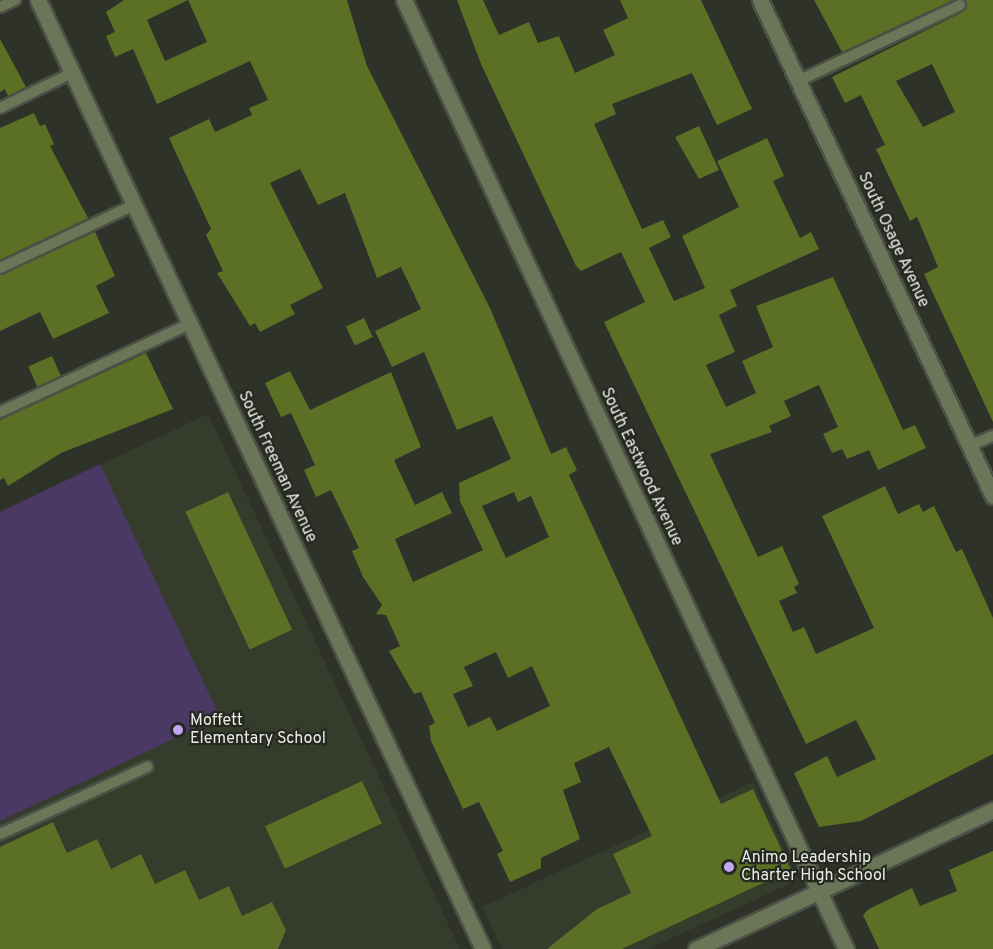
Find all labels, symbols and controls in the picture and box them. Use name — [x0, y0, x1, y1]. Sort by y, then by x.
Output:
street label: South Osage Avenue — [853, 169, 933, 311]
street label: South Eastwood Avenue — [596, 385, 686, 549]
street label: South Freeman Avenue — [233, 388, 321, 546]
place label: Moffett Elementary School — [190, 711, 326, 749]
marker: Moffett Elementary School — [171, 723, 185, 737]
place label: Animo Leadership Charter High School — [741, 848, 886, 886]
marker: Animo Leadership Charter High School — [722, 860, 736, 874]

